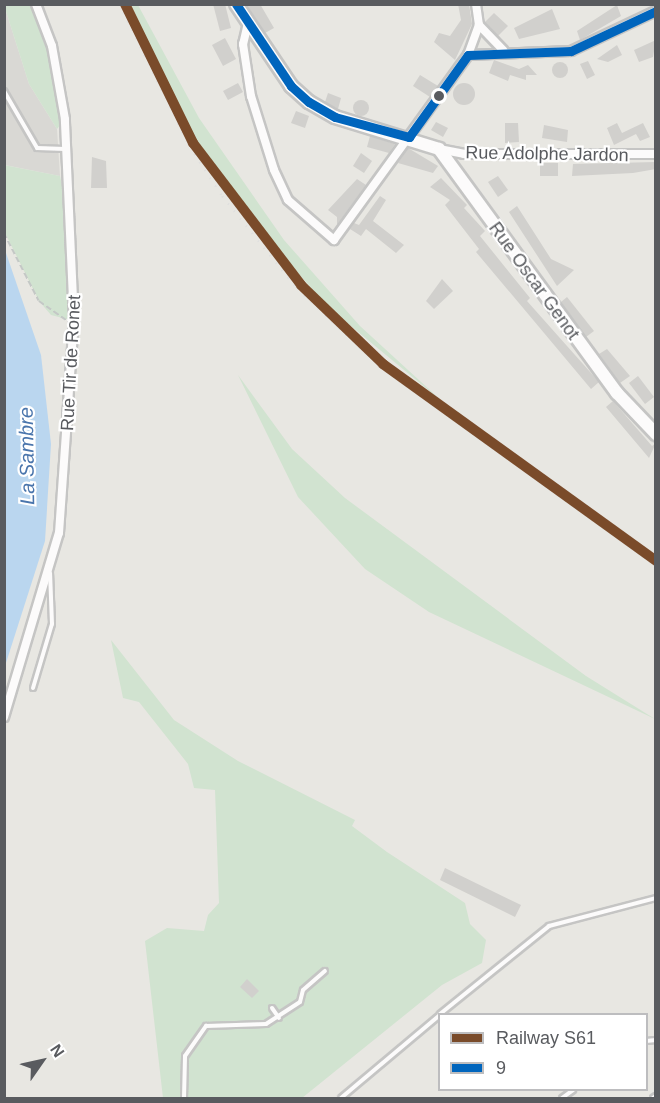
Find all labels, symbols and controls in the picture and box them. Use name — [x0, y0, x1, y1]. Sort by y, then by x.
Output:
unlabelled marker — [433, 90, 445, 102]
street label: Rue Adolphe Jardon — [465, 142, 629, 166]
street label: Rue Oscar Genot — [484, 218, 584, 344]
street label: Rue Tir de Ronet — [57, 294, 85, 432]
water label: La Sambre — [14, 407, 40, 505]
legend — [438, 1013, 648, 1091]
text: Railway S61 — [496, 1028, 596, 1048]
north arrow — [12, 1031, 72, 1091]
text: N — [47, 1041, 68, 1060]
text: 9 — [496, 1058, 506, 1078]

